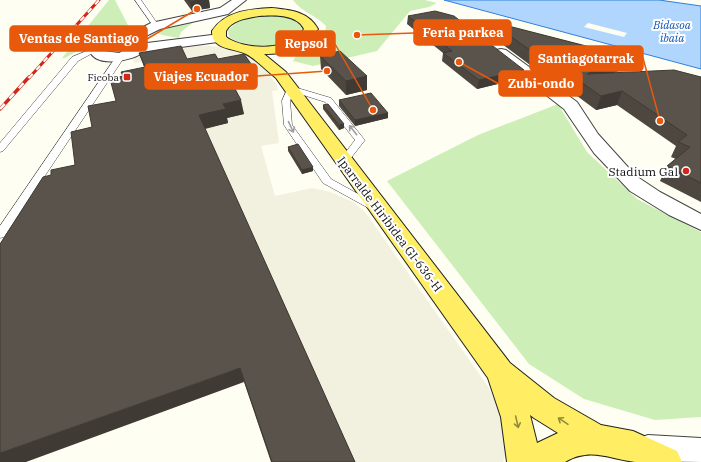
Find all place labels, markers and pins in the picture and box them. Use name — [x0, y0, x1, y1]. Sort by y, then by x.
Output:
callout: Feria parkea — [414, 20, 511, 45]
callout: Ventas de Santiago — [10, 26, 147, 51]
callout: Repsol — [276, 31, 335, 56]
callout: Santiagotarrak — [530, 46, 643, 71]
callout: Viajes Ecuador — [145, 64, 257, 89]
place label: Ficoba — [88, 71, 120, 84]
callout: Zubi-ondo — [499, 71, 582, 96]
marker: Ficoba — [122, 72, 132, 82]
place label: Stadium Gal — [609, 164, 678, 179]
marker: Stadium Gal — [681, 166, 691, 176]

